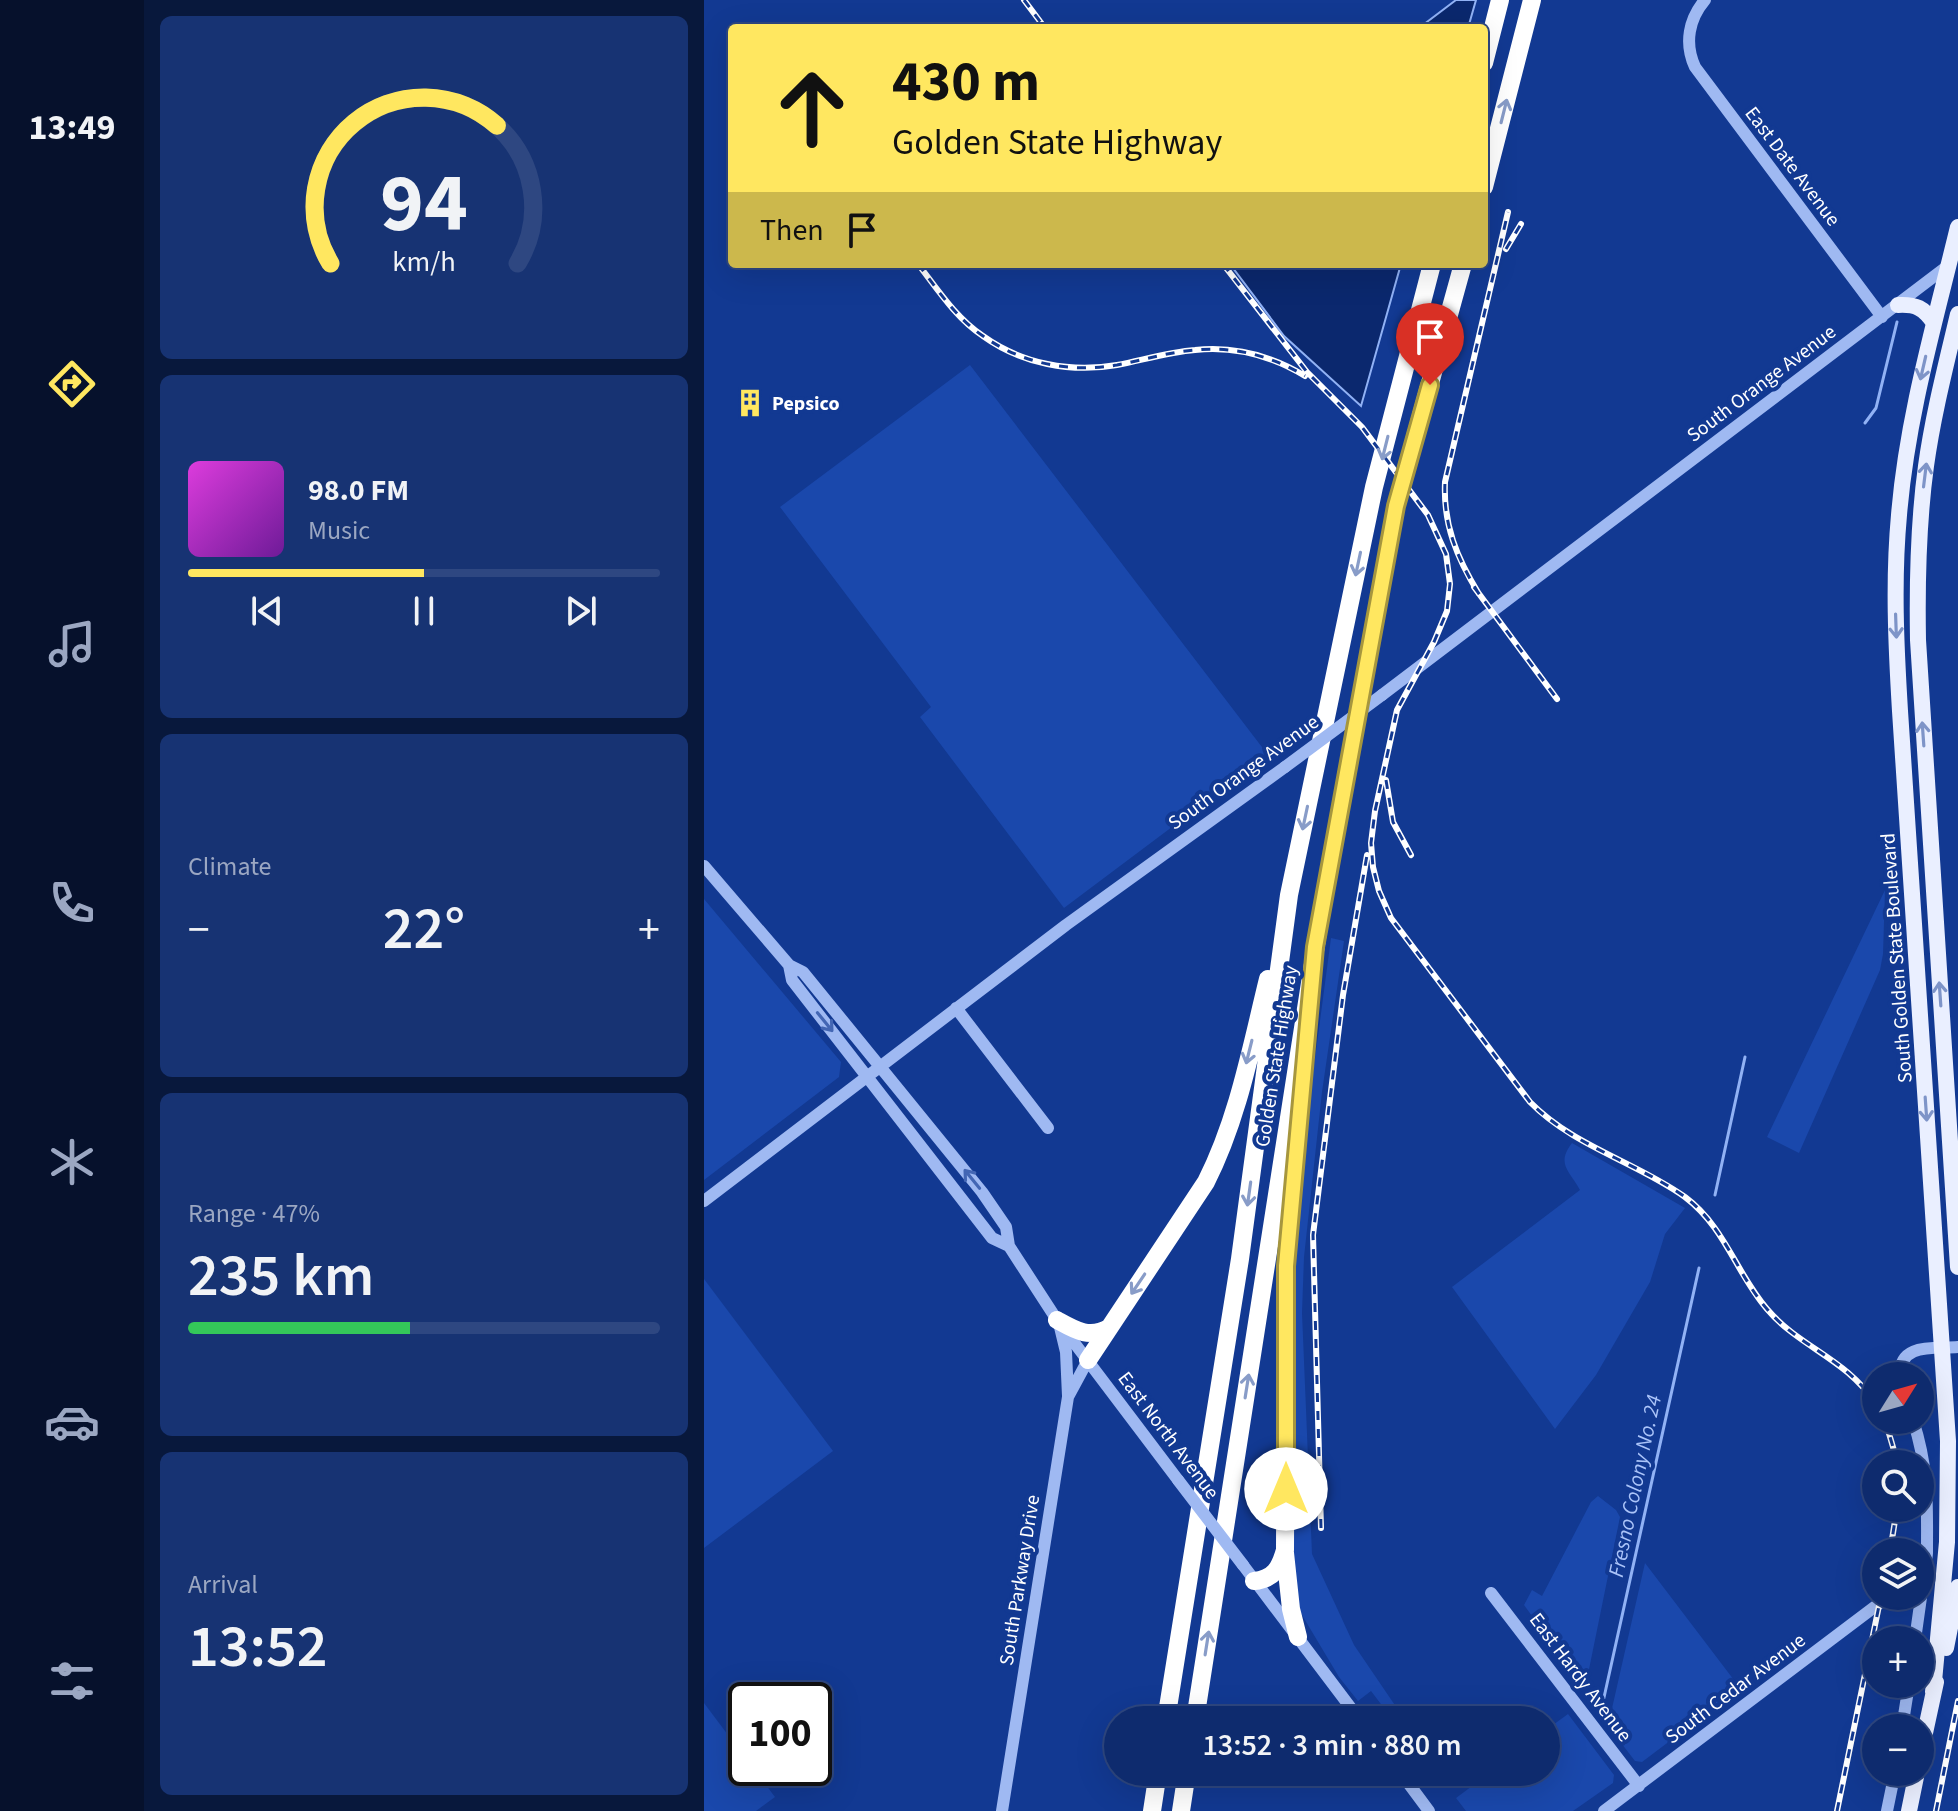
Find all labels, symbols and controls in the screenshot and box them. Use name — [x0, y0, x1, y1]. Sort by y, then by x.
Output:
text: 430 m — [892, 43, 1040, 122]
icon: ahead — [760, 56, 864, 160]
one-way arrow — [1498, 99, 1513, 125]
street label: East Date Avenue — [1738, 101, 1847, 232]
text: 13:49 — [29, 102, 115, 153]
text: Golden State Highway — [892, 117, 1222, 168]
text: 94 — [380, 144, 468, 262]
icon: arrive — [840, 208, 884, 252]
text: Then — [760, 209, 824, 252]
text: km/h — [392, 242, 456, 282]
pin — [1396, 303, 1464, 385]
icon: arrive — [1408, 315, 1452, 359]
street label: South Orange Avenue — [1681, 318, 1842, 449]
one-way arrow — [1915, 355, 1930, 381]
icon: directions — [44, 356, 100, 412]
building icon: Pepsico — [735, 388, 765, 418]
place label: Pepsico — [772, 390, 840, 418]
one-way arrow — [1376, 435, 1391, 460]
one-way arrow — [1918, 463, 1933, 488]
text: 98.0 FM — [308, 469, 409, 512]
text: Music — [308, 512, 370, 549]
one-way arrow — [1350, 550, 1365, 576]
icon: previous — [245, 589, 289, 633]
icon: pause — [402, 589, 446, 633]
icon: next — [559, 589, 603, 633]
one-way arrow — [1888, 612, 1903, 639]
icon: music — [44, 616, 100, 672]
street label: South Orange Avenue — [1162, 708, 1325, 837]
one-way arrow — [1916, 721, 1931, 748]
one-way arrow — [1297, 805, 1312, 830]
street label: South Golden State Boulevard — [1874, 832, 1920, 1084]
text: Climate — [188, 848, 272, 885]
icon: phone — [44, 875, 100, 931]
text: 22° — [383, 887, 465, 972]
text: − — [188, 899, 210, 962]
text: + — [638, 899, 660, 962]
street label: Golden State Highway — [1249, 963, 1305, 1149]
one-way arrow — [1932, 981, 1947, 1008]
one-way arrow — [816, 1011, 834, 1032]
one-way arrow — [1241, 1039, 1256, 1065]
one-way arrow — [1919, 1095, 1934, 1122]
icon: climate — [44, 1134, 100, 1190]
one-way arrow — [963, 1169, 981, 1190]
one-way arrow — [1241, 1181, 1256, 1207]
text: Range · 47% — [188, 1195, 320, 1232]
text: 235 km — [188, 1234, 374, 1319]
one-way arrow — [1130, 1272, 1146, 1295]
north arrow — [1862, 1362, 1934, 1434]
map controls — [1862, 1362, 1934, 1786]
street label: East North Avenue — [1111, 1366, 1226, 1505]
one-way arrow — [1240, 1374, 1255, 1399]
water label: Fresno Colony No. 24 — [1600, 1392, 1670, 1580]
icon: car — [44, 1394, 100, 1450]
position arrow — [1244, 1447, 1328, 1531]
button: search — [1862, 1450, 1934, 1522]
street label: South Parkway Drive — [993, 1493, 1047, 1667]
button: layers — [1862, 1538, 1934, 1610]
text: Arrival — [188, 1566, 258, 1603]
text: 13:52 — [188, 1605, 328, 1690]
street label: East Hardy Avenue — [1522, 1607, 1638, 1748]
button: + — [1862, 1626, 1934, 1698]
street label: South Cedar Avenue — [1660, 1627, 1812, 1751]
one-way arrow — [1200, 1631, 1215, 1656]
icon: filters — [44, 1653, 100, 1709]
speed limit sign: 100 — [728, 1682, 832, 1786]
button: − — [1862, 1714, 1934, 1786]
text: 13:52 · 3 min · 880 m — [1202, 1724, 1462, 1767]

